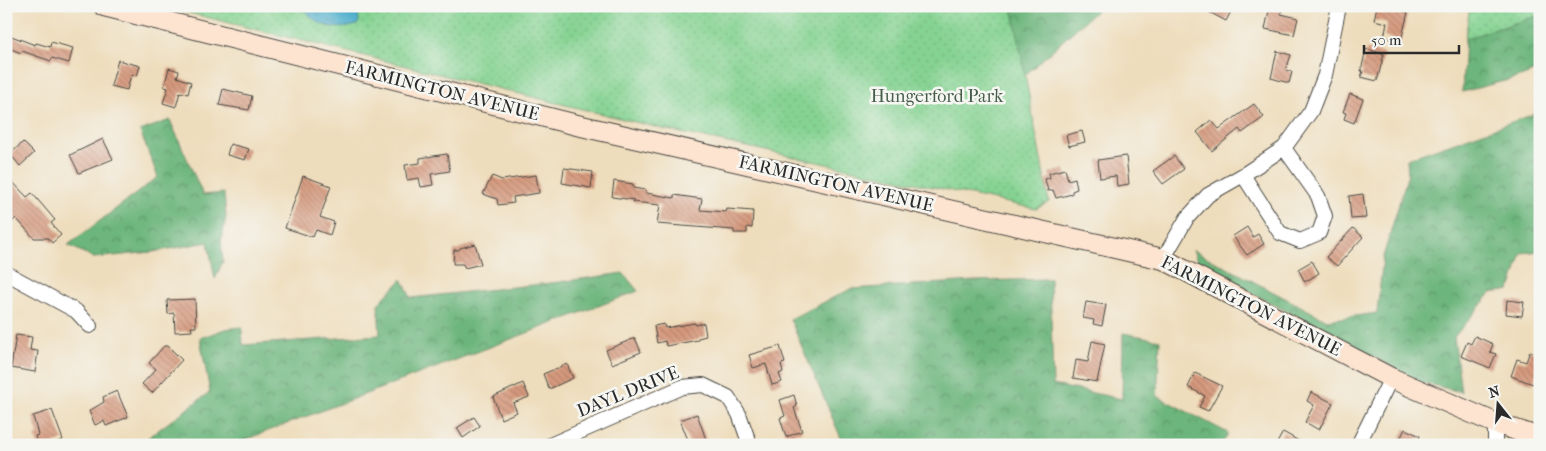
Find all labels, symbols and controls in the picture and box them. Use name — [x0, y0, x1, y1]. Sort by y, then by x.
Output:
scale bar — [1364, 22, 1458, 54]
text: 50 m — [1371, 31, 1402, 49]
street label: FARMINGTON AVENUE — [343, 57, 541, 125]
park label: Hungerford Park — [871, 86, 1004, 107]
street label: FARMINGTON AVENUE — [737, 151, 936, 217]
street label: FARMINGTON AVENUE — [1157, 251, 1345, 361]
street label: DAYL DRIVE — [574, 362, 682, 422]
north arrow — [1474, 378, 1524, 428]
text: N — [1487, 382, 1502, 402]

